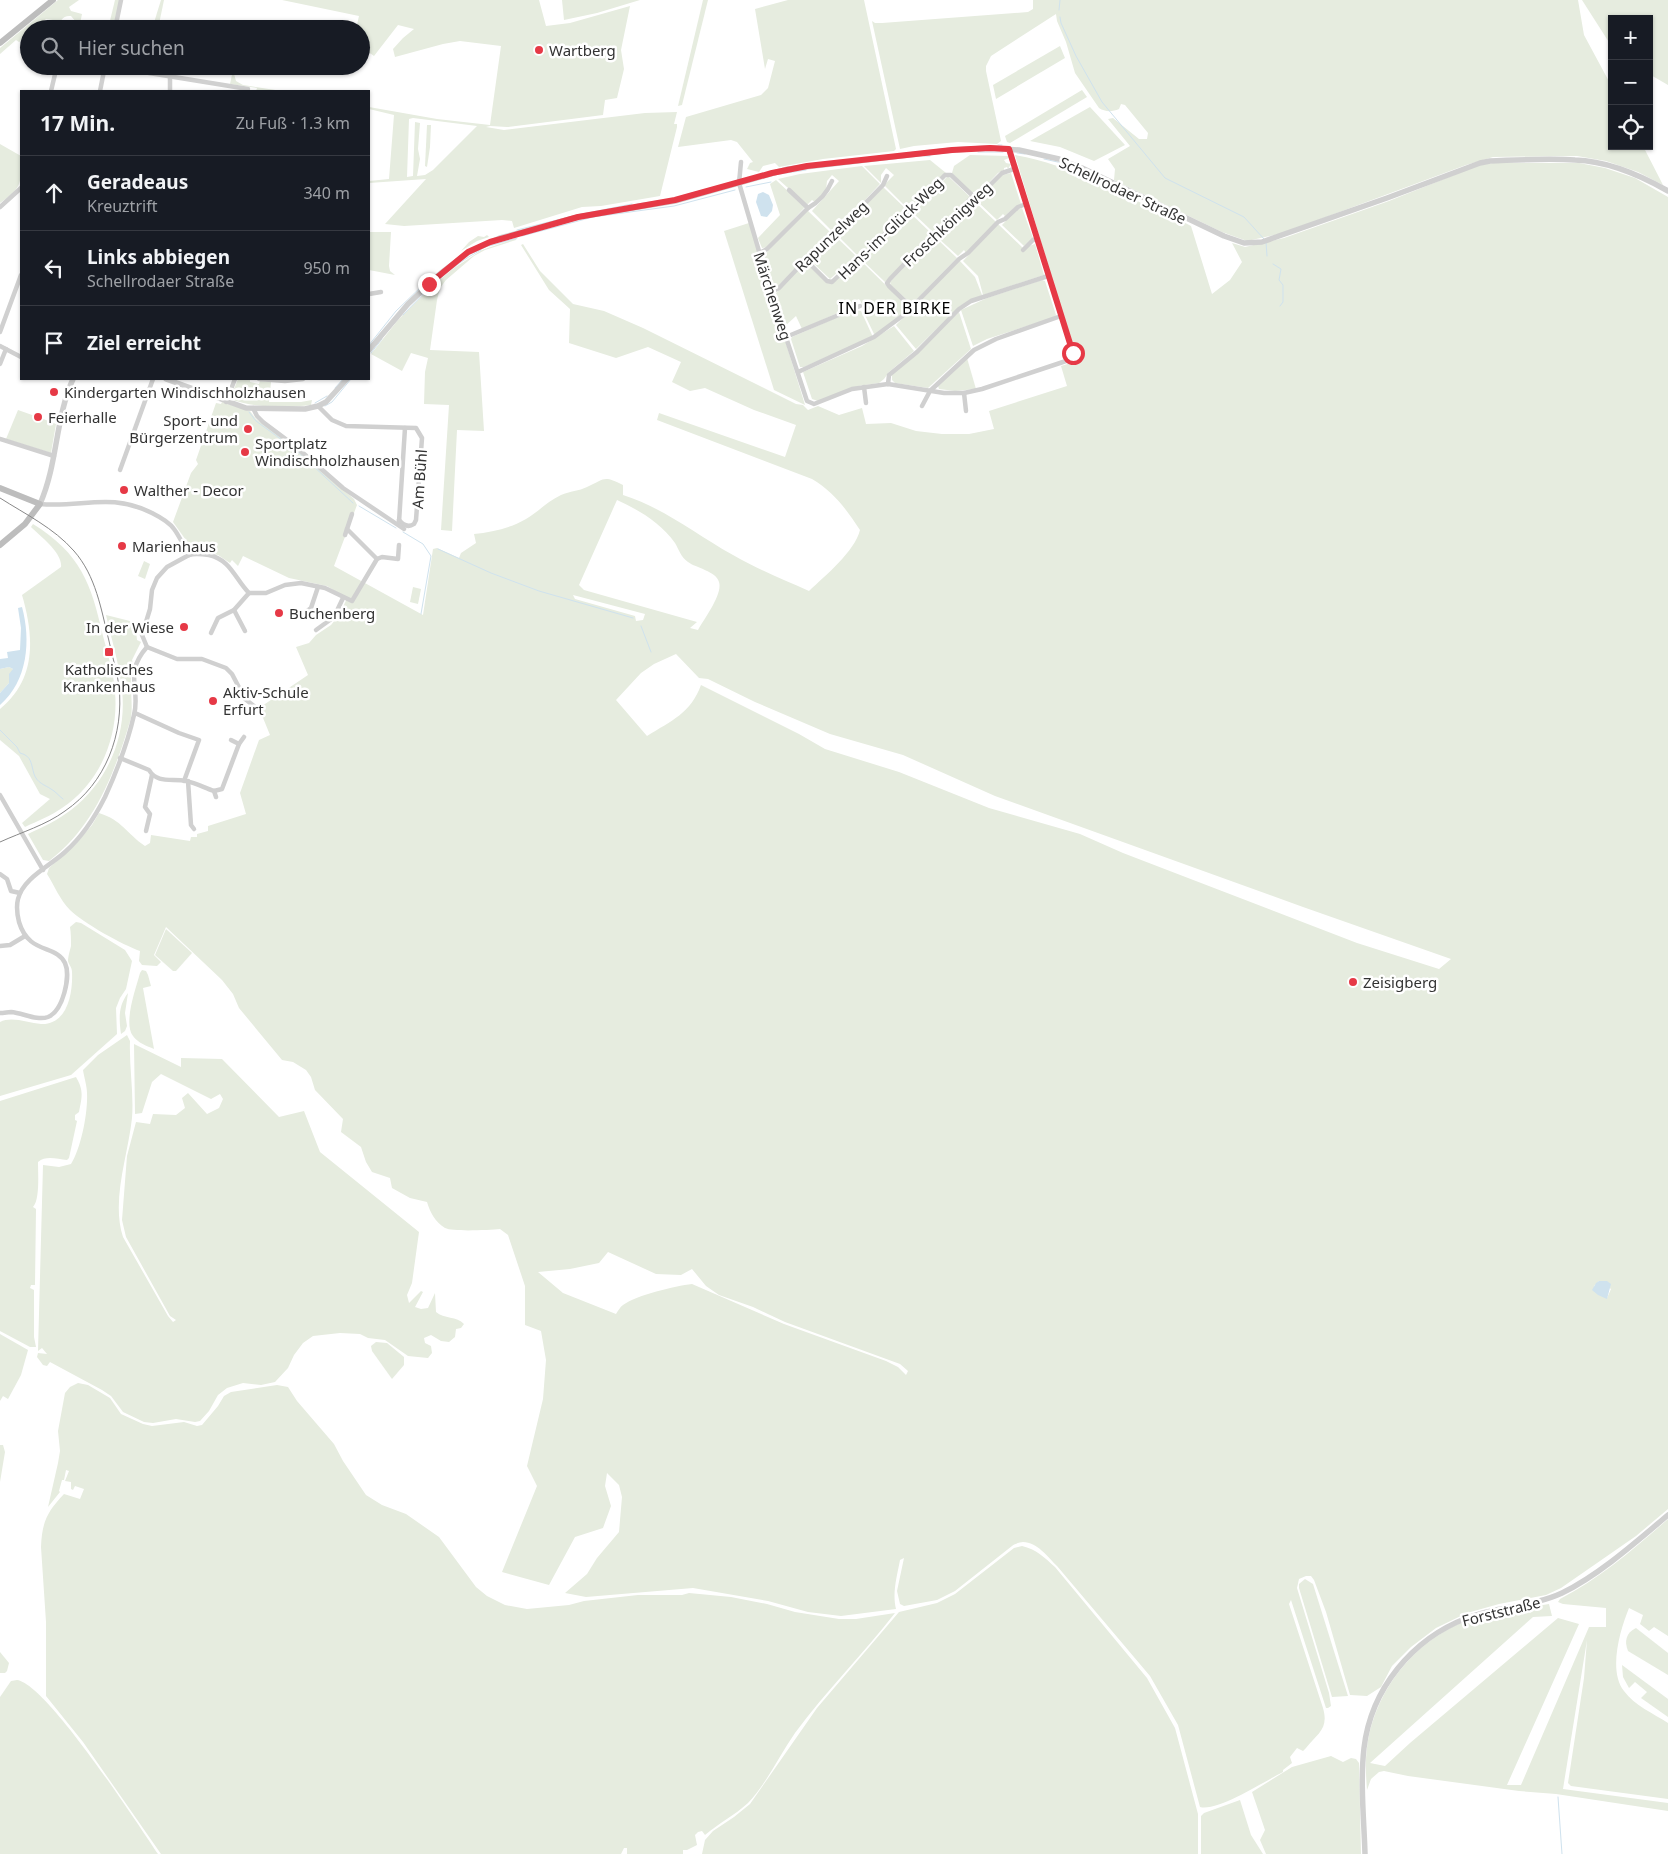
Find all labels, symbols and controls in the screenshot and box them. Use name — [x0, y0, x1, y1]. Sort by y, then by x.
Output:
map controls — [1608, 15, 1653, 150]
button: + — [1608, 15, 1653, 60]
search box — [20, 20, 370, 75]
icon: search — [38, 34, 66, 62]
text: Hier suchen — [78, 35, 185, 61]
place label: Wartberg — [549, 40, 616, 60]
marker: Wartberg — [533, 44, 545, 56]
button: − — [1608, 60, 1653, 105]
button: locate — [1608, 105, 1653, 150]
text: 17 Min. — [40, 109, 115, 137]
text: Zu Fuß · 1.3 km — [236, 112, 350, 134]
street label: Schellrodaer Straße — [1056, 152, 1190, 228]
text: Geradeaus — [87, 169, 188, 195]
street label: Hans-im-Glück-Weg — [833, 173, 947, 283]
street label: Froschkönigweg — [898, 177, 996, 271]
icon: ahead — [40, 179, 68, 207]
text: 340 m — [303, 182, 350, 204]
text: Kreuztrift — [87, 195, 157, 217]
street label: Rapunzelweg — [790, 196, 872, 276]
text: Links abbiegen — [87, 244, 230, 270]
street label: Märchenweg — [749, 249, 797, 343]
icon: left — [40, 254, 68, 282]
text: 950 m — [303, 257, 350, 279]
text: Schellrodaer Straße — [87, 270, 234, 292]
route end — [418, 273, 441, 296]
district label: IN DER BIRKE — [838, 297, 952, 319]
icon: arrive — [40, 329, 68, 357]
text: Ziel erreicht — [87, 330, 201, 356]
route start — [1062, 342, 1085, 365]
place label: Kindergarten Windischholzhausen — [64, 382, 306, 402]
marker: Kindergarten Windischholzhausen — [48, 386, 60, 398]
place label: Feierhalle — [48, 407, 117, 427]
place label: Sport- und Bürgerzentrum — [129, 410, 238, 447]
marker: Feierhalle — [32, 411, 44, 423]
marker: Sport- und Bürgerzentrum — [242, 423, 254, 435]
place label: Sportplatz Windischholzhausen — [255, 433, 400, 470]
marker: Sportplatz Windischholzhausen — [239, 446, 251, 458]
street label: Am Bühl — [407, 449, 431, 509]
place label: Walther - Decor — [134, 480, 244, 500]
marker: Walther - Decor — [118, 484, 130, 496]
place label: Marienhaus — [132, 536, 216, 556]
marker: Marienhaus — [116, 540, 128, 552]
place label: Buchenberg — [289, 603, 375, 623]
marker: Buchenberg — [273, 607, 285, 619]
place label: In der Wiese — [86, 617, 174, 637]
marker: In der Wiese — [178, 621, 190, 633]
marker: Katholisches Krankenhaus — [103, 646, 115, 658]
place label: Katholisches Krankenhaus — [63, 659, 155, 696]
place label: Aktiv-Schule Erfurt — [223, 682, 309, 719]
marker: Aktiv-Schule Erfurt — [207, 695, 219, 707]
place label: Zeisigberg — [1363, 972, 1437, 992]
marker: Zeisigberg — [1347, 976, 1359, 988]
street label: Forststraße — [1460, 1592, 1542, 1630]

